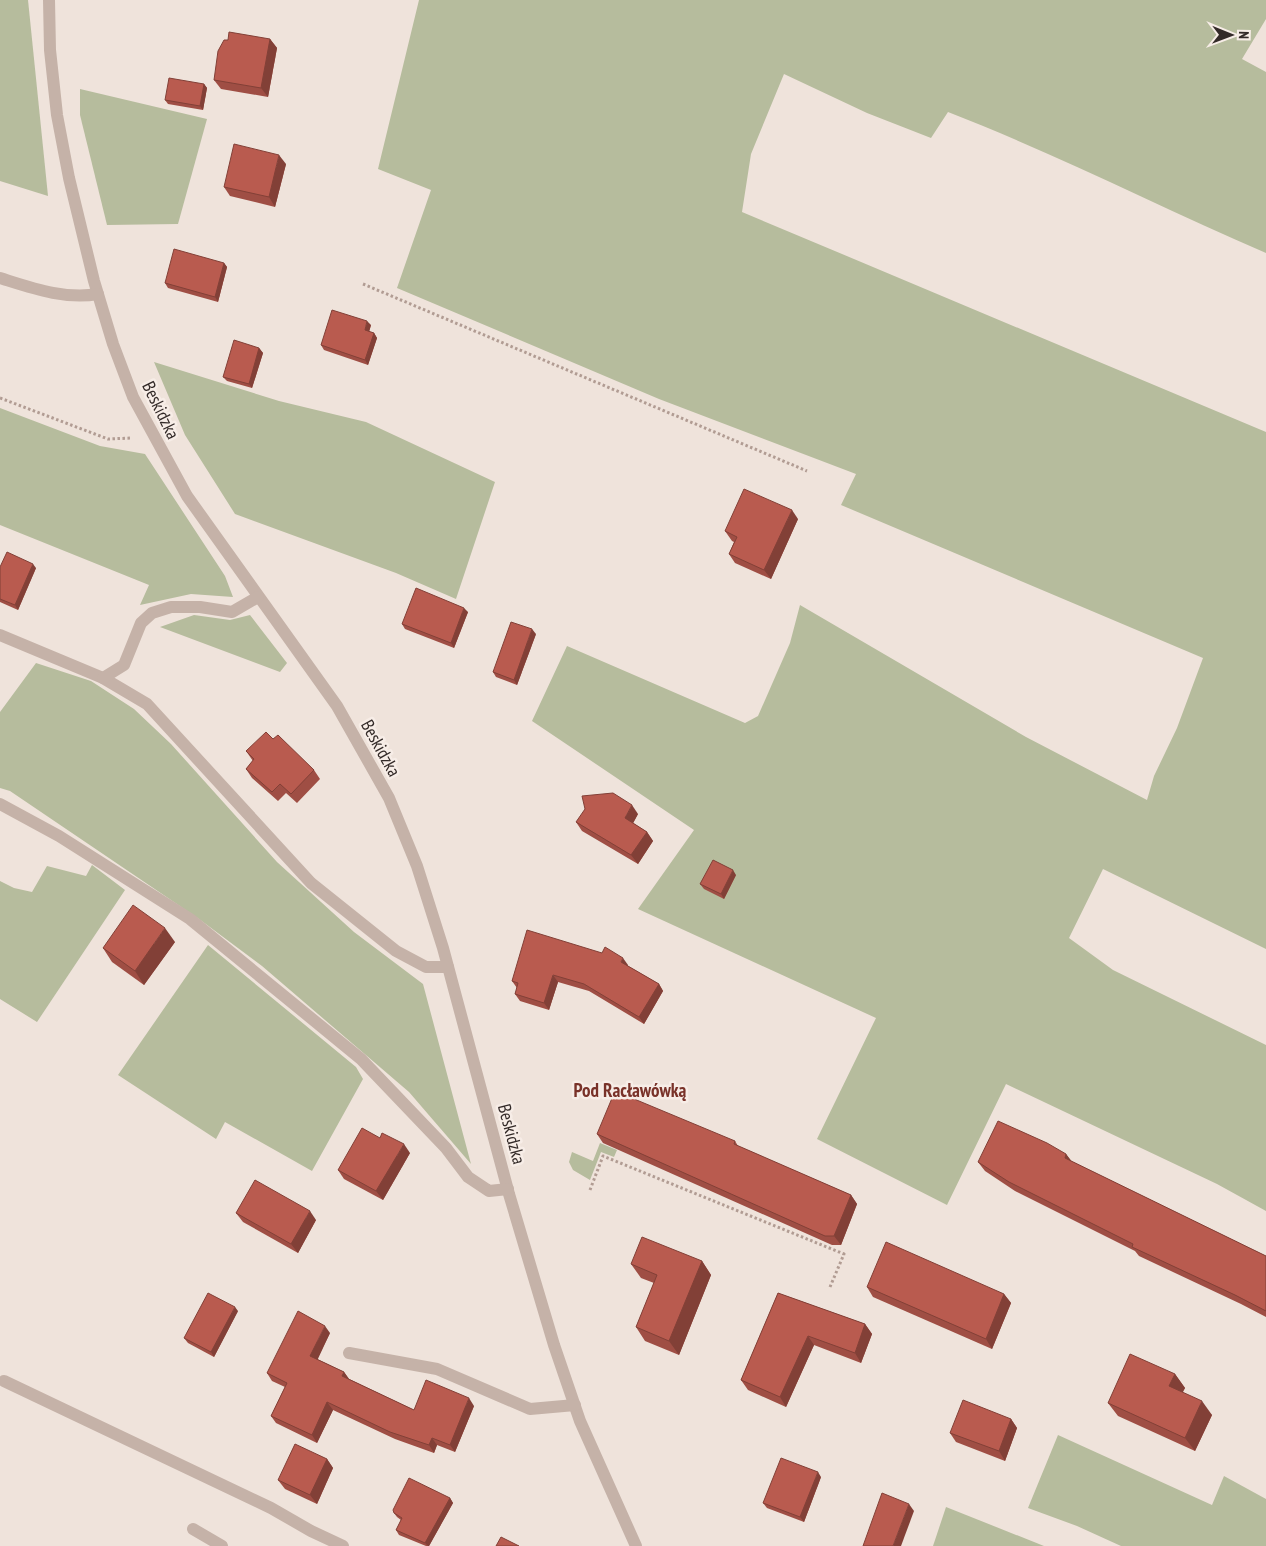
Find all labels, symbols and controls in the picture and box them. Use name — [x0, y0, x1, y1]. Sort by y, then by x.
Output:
north arrow — [1206, 10, 1256, 60]
text: N — [1235, 31, 1253, 39]
street label: Beskidzka — [137, 377, 185, 443]
street label: Beskidzka — [356, 716, 406, 780]
district label: Pod Racławówką — [574, 1078, 687, 1102]
street label: Beskidzka — [493, 1101, 531, 1167]

